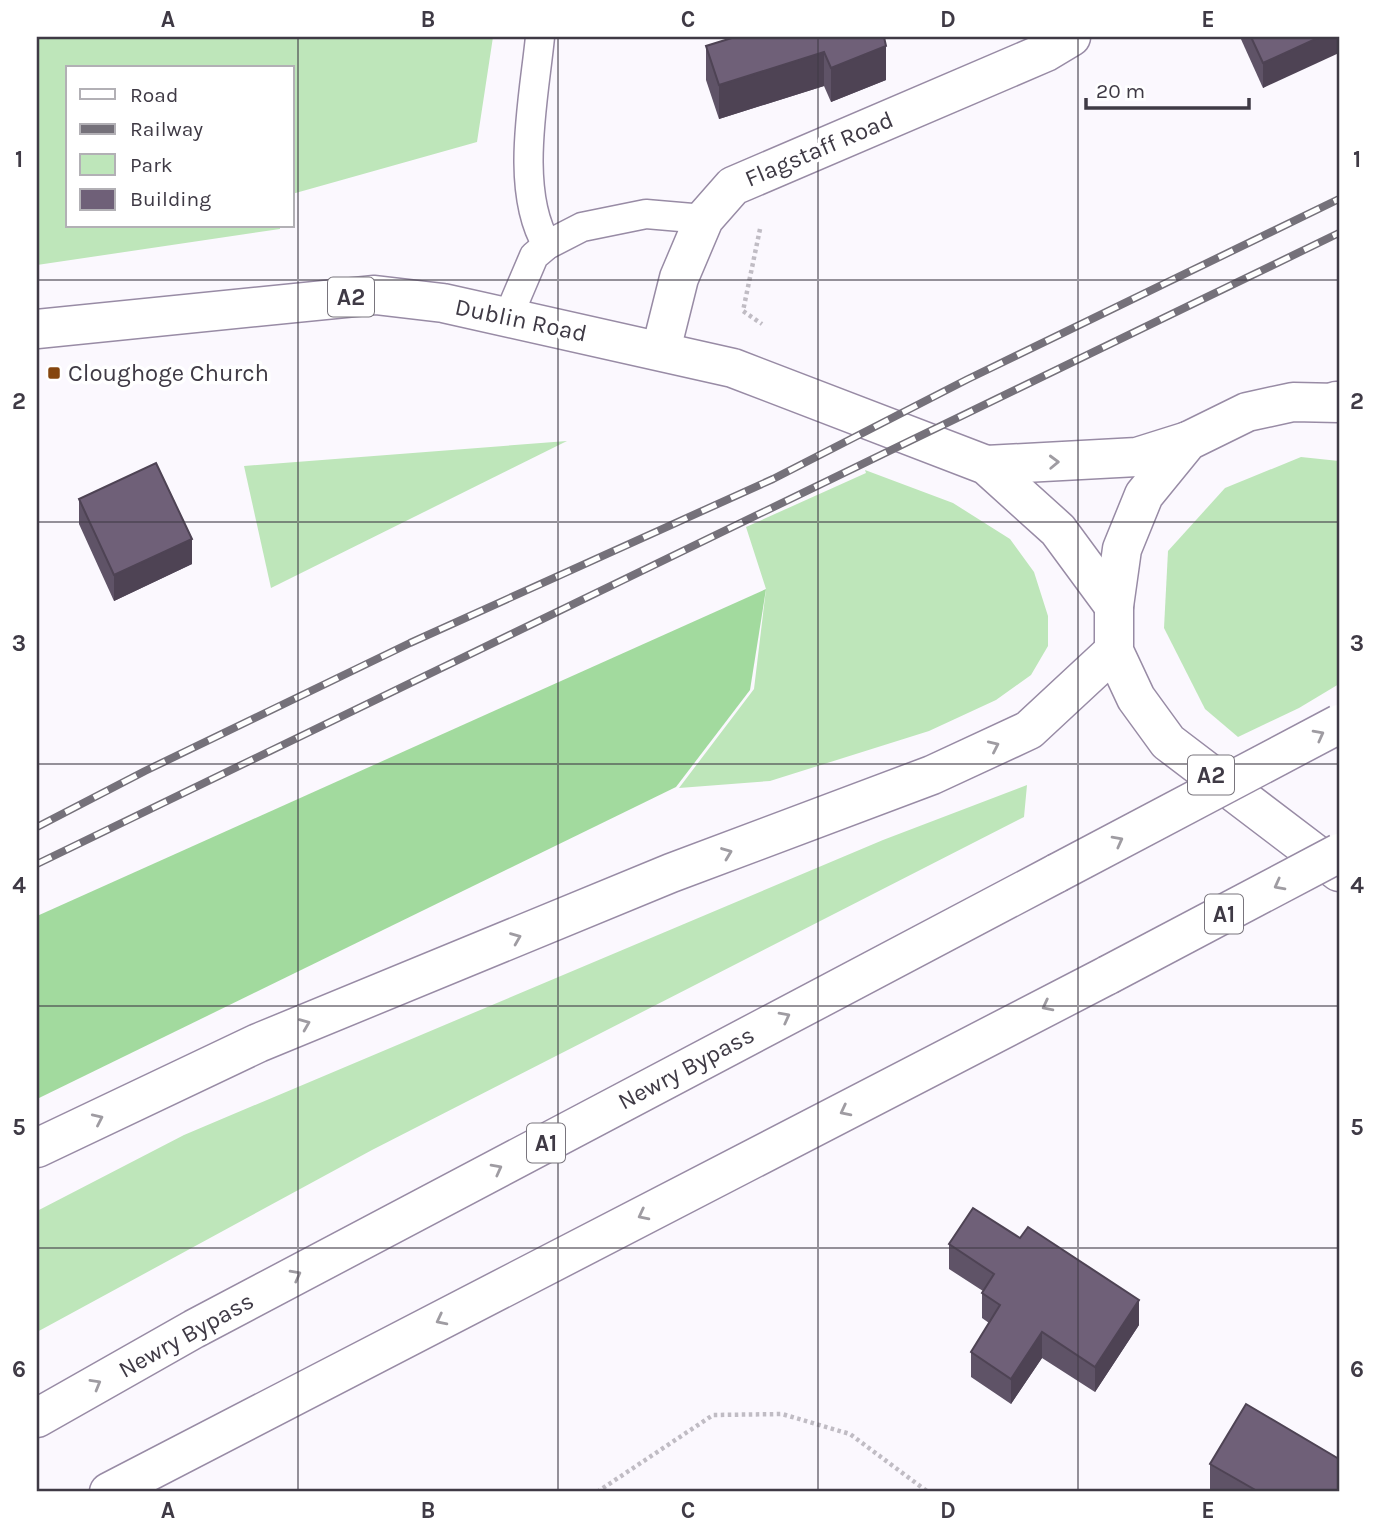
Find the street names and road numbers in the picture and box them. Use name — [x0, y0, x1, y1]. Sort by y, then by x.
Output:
street label: Flagstaff Road — [741, 105, 897, 193]
road number: A2 — [328, 278, 374, 316]
street label: Dublin Road — [453, 292, 589, 348]
road number: A2 — [1188, 755, 1234, 794]
road number: A1 — [1205, 894, 1243, 934]
street label: Newry Bypass — [613, 1020, 759, 1116]
road number: A1 — [527, 1124, 565, 1162]
street label: Newry Bypass — [114, 1286, 258, 1384]

